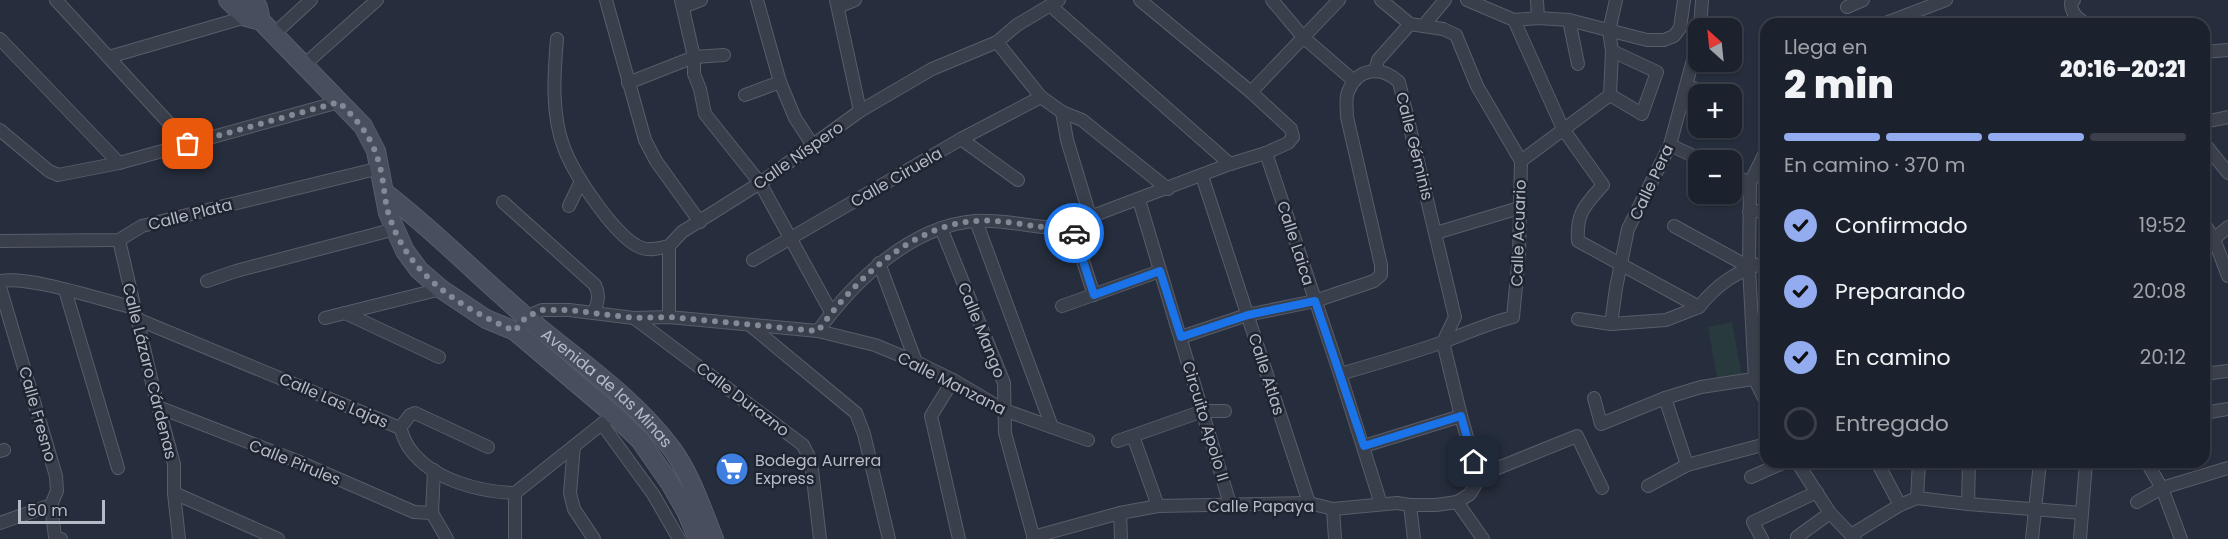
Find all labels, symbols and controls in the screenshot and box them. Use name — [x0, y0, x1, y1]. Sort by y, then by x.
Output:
north arrow — [1688, 18, 1742, 72]
map controls — [1688, 18, 1742, 204]
text: Llega en — [1784, 33, 1868, 61]
text: 20:16–20:21 — [2060, 54, 2186, 85]
text: 2 min — [1784, 57, 1894, 112]
button: + — [1688, 84, 1742, 138]
street label: Calle Géminis — [1390, 90, 1439, 203]
street label: Calle Níspero — [748, 116, 848, 195]
pin — [162, 118, 213, 169]
icon: bag — [171, 127, 204, 160]
street label: Calle Pera — [1624, 141, 1679, 224]
street label: Calle Ciruela — [846, 142, 946, 213]
button: − — [1688, 150, 1742, 204]
text: En camino · 370 m — [1784, 151, 1965, 179]
street label: Calle Acuario — [1505, 179, 1532, 287]
street label: Calle Plata — [146, 193, 235, 236]
street label: Calle Laica — [1271, 198, 1320, 288]
courier — [1044, 203, 1104, 263]
icon: check — [1784, 209, 1817, 242]
text: Confirmado — [1835, 210, 1968, 241]
text: 19:52 — [2139, 211, 2186, 239]
icon: car — [1058, 217, 1091, 250]
icon: check — [1784, 275, 1817, 308]
text: Preparando — [1835, 276, 1965, 307]
text: 20:08 — [2133, 277, 2186, 305]
street label: Calle Mango — [952, 279, 1011, 381]
street label: Calle Lázaro Cárdenas — [116, 281, 183, 462]
street label: Avenida de las Minas — [536, 323, 678, 453]
street label: Calle Atlas — [1242, 330, 1291, 418]
icon: check — [1784, 341, 1817, 374]
text: En camino — [1835, 342, 1951, 373]
text: 20:12 — [2140, 343, 2186, 371]
street label: Calle Manzana — [893, 346, 1010, 421]
street label: Calle Durazno — [691, 357, 794, 442]
street label: Circuito Apolo II — [1176, 358, 1235, 484]
street label: Calle Fresno — [13, 364, 62, 464]
street label: Calle Las Lajas — [276, 367, 392, 434]
text: Entregado — [1835, 408, 1949, 439]
street label: Calle Pirules — [246, 434, 344, 491]
pin — [1448, 436, 1499, 487]
icon: home — [1457, 445, 1490, 478]
place label: Bodega Aurrera Express — [755, 449, 881, 490]
supermarket icon: Bodega Aurrera Express — [714, 451, 750, 487]
street label: Calle Papaya — [1208, 495, 1314, 518]
scale bar — [18, 497, 105, 524]
text: 50 m — [27, 499, 68, 522]

